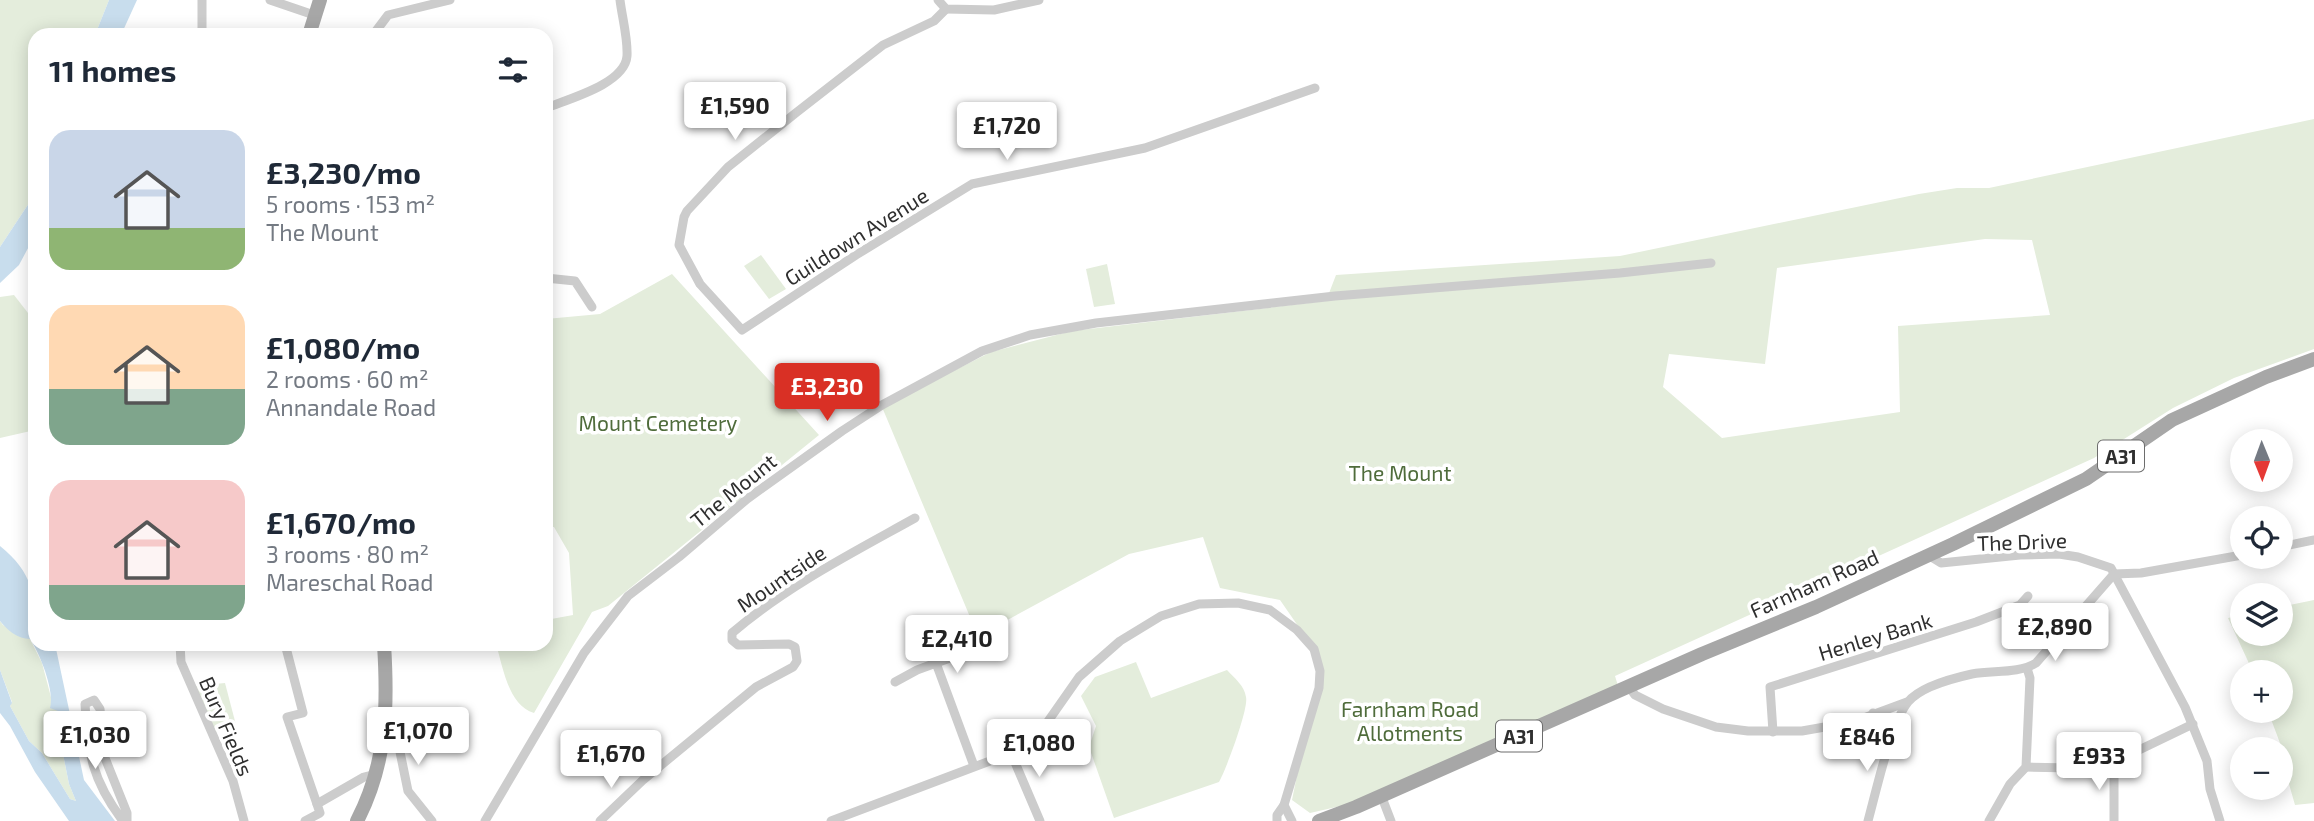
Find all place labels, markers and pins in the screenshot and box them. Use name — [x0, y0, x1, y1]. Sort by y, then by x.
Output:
pin: £1,590 — [678, 82, 792, 142]
pin: £1,720 — [950, 102, 1064, 162]
pin: £3,230 — [770, 364, 884, 423]
pin: £2,890 — [1998, 604, 2112, 663]
pin: £2,410 — [900, 616, 1014, 675]
pin: £1,070 — [361, 708, 475, 767]
pin: £1,030 — [38, 712, 152, 771]
pin: £846 — [1826, 714, 1908, 773]
pin: £1,080 — [982, 720, 1096, 779]
pin: £1,670 — [554, 730, 668, 790]
pin: £933 — [2058, 732, 2140, 792]

